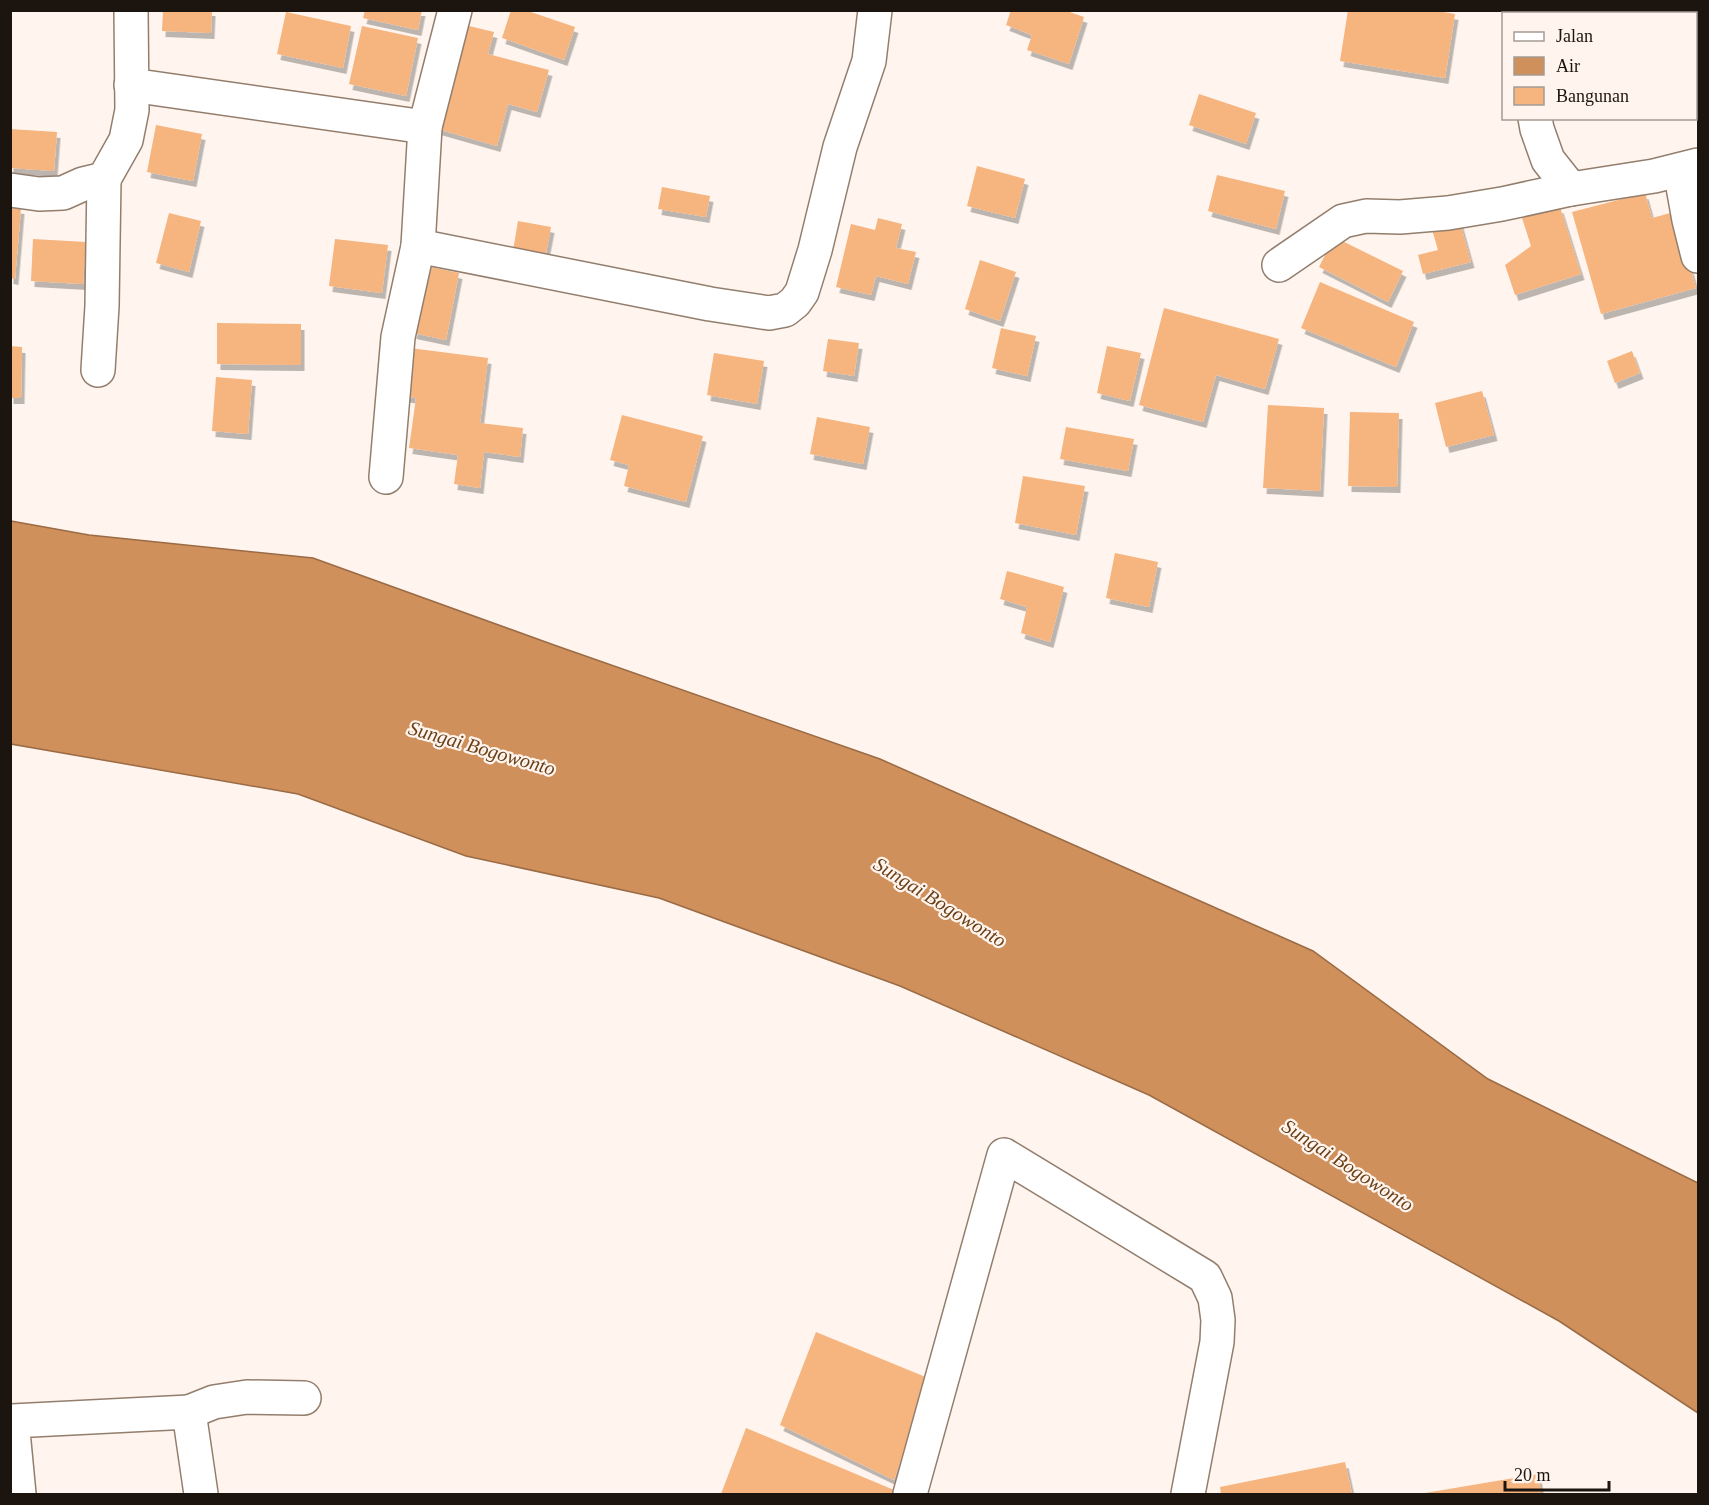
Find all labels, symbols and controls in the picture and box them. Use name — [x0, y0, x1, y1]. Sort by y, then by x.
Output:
legend — [1502, 12, 1697, 120]
text: Jalan — [1556, 26, 1593, 46]
text: Air — [1556, 56, 1580, 76]
text: Bangunan — [1556, 86, 1629, 106]
water label: Sungai Bogowonto — [406, 717, 558, 780]
water label: Sungai Bogowonto — [869, 852, 1010, 952]
water label: Sungai Bogowonto — [1278, 1114, 1418, 1216]
scale bar — [1505, 1454, 1608, 1492]
text: 20 m — [1514, 1465, 1551, 1485]

